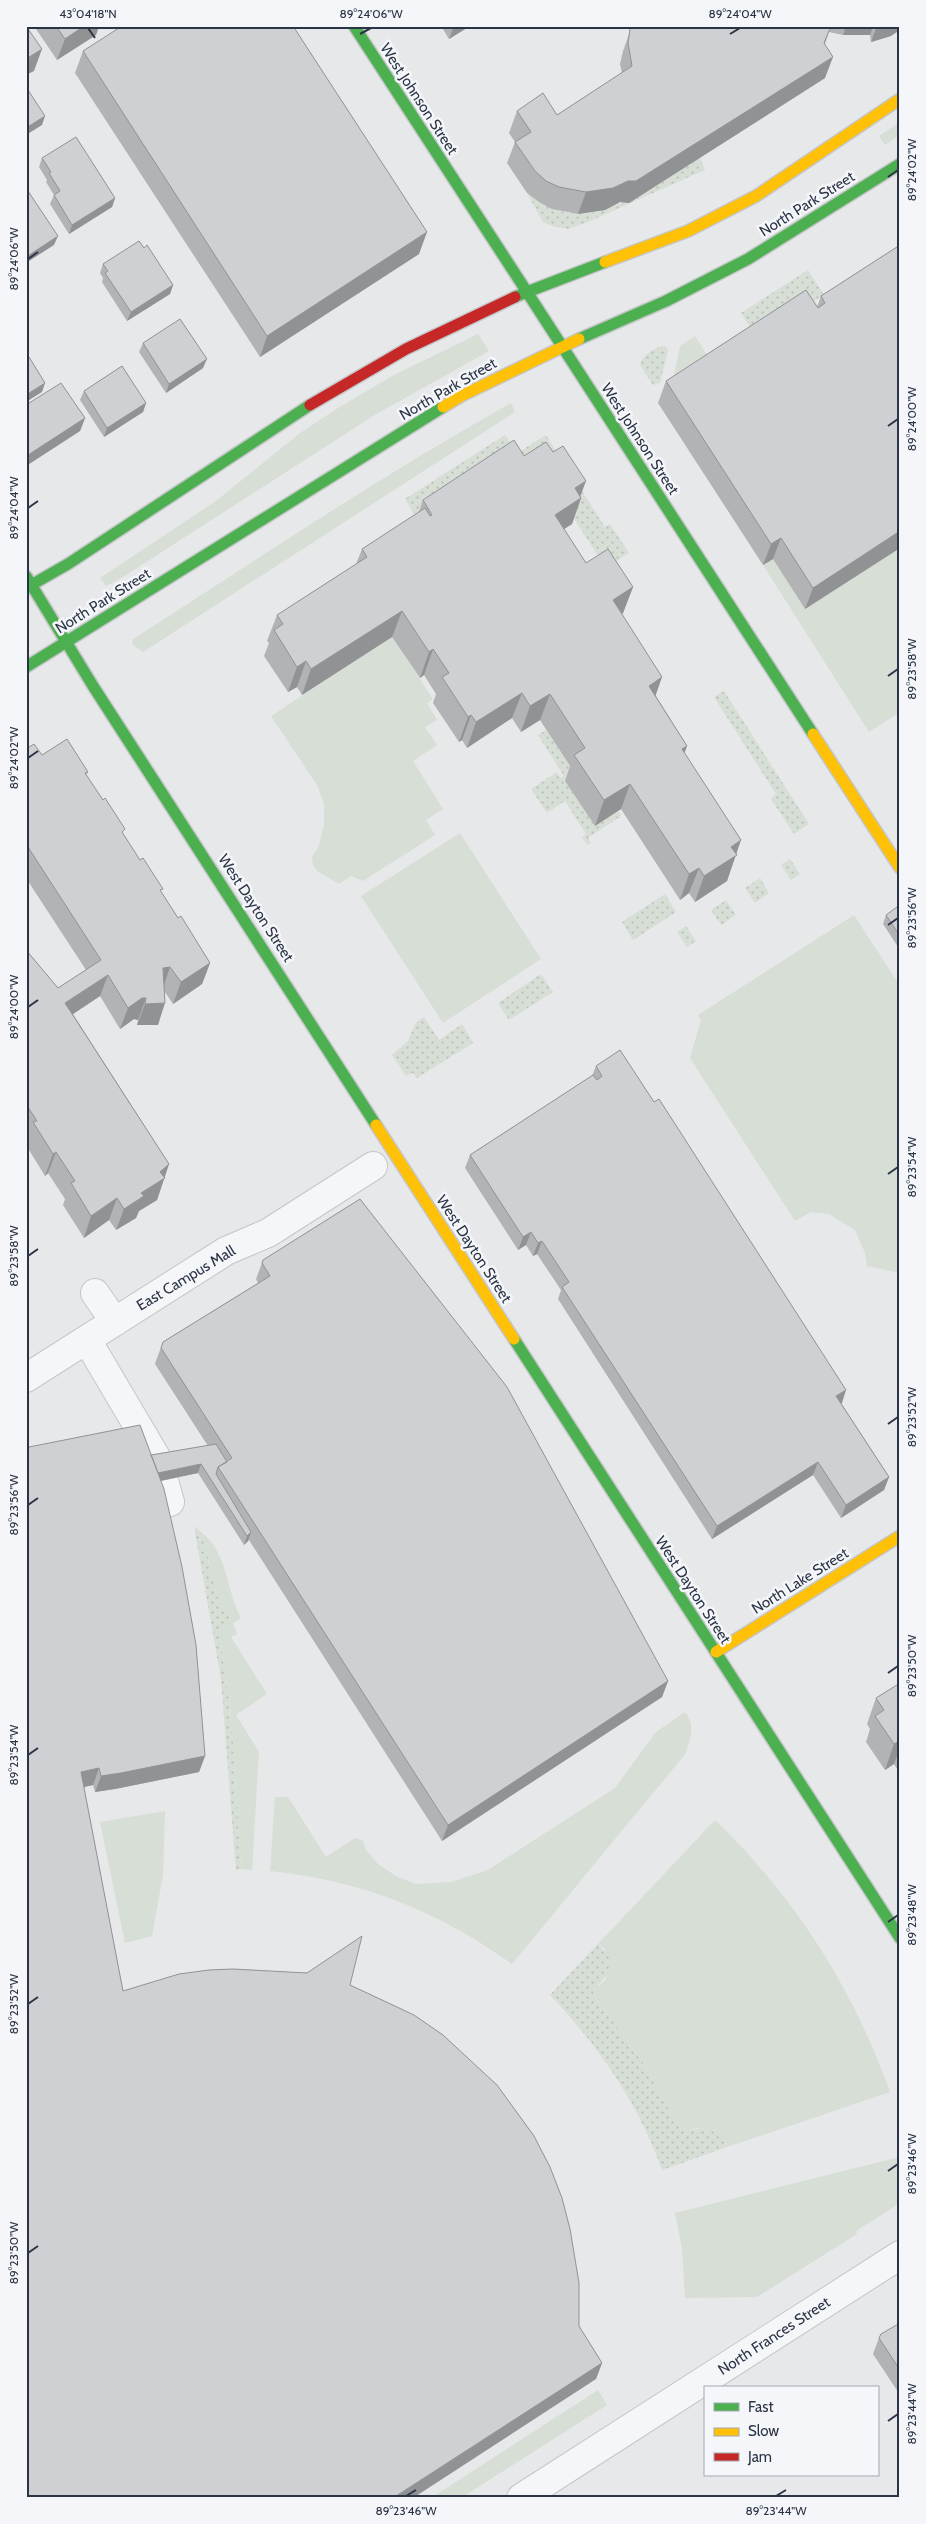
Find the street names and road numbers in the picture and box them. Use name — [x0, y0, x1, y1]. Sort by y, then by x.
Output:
street label: West Johnson Street — [376, 40, 462, 158]
street label: North Park Street — [756, 168, 858, 240]
street label: North Park Street — [396, 354, 500, 424]
street label: West Johnson Street — [597, 380, 683, 498]
street label: North Park Street — [52, 565, 154, 637]
street label: West Dayton Street — [214, 851, 298, 965]
street label: West Dayton Street — [432, 1192, 516, 1306]
street label: East Campus Mall — [133, 1241, 239, 1315]
street label: West Dayton Street — [651, 1533, 735, 1647]
street label: North Lake Street — [748, 1544, 852, 1618]
street label: North Frances Street — [715, 2293, 833, 2379]

